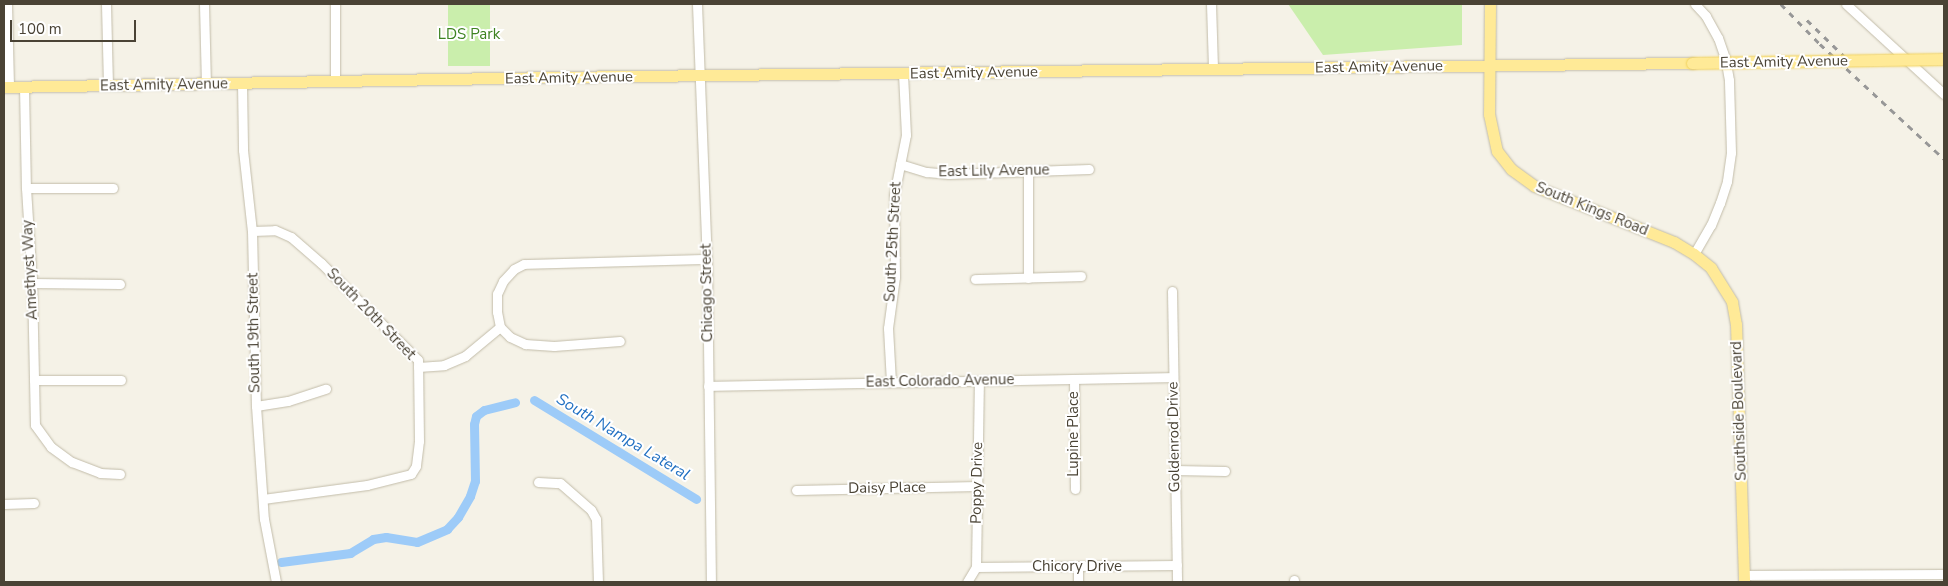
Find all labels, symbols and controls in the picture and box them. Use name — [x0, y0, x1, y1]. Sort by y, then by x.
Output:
scale bar — [12, 10, 139, 42]
text: 100 m — [18, 19, 62, 39]
park label: LDS Park — [438, 26, 500, 44]
street label: East Amity Avenue — [1720, 52, 1848, 72]
street label: East Amity Avenue — [1315, 57, 1443, 77]
street label: East Amity Avenue — [910, 63, 1038, 83]
street label: East Amity Avenue — [505, 68, 633, 88]
street label: East Amity Avenue — [100, 75, 228, 95]
street label: East Lily Avenue — [938, 161, 1050, 181]
street label: South Kings Road — [1533, 178, 1651, 240]
street label: South 25th Street — [881, 182, 905, 302]
street label: Amethyst Way — [18, 219, 42, 321]
street label: Chicago Street — [697, 243, 717, 343]
street label: South 20th Street — [323, 265, 419, 363]
street label: South 19th Street — [244, 273, 264, 393]
street label: Southside Boulevard — [1728, 341, 1750, 481]
street label: East Colorado Avenue — [866, 371, 1014, 391]
street label: Goldenrod Drive — [1164, 382, 1184, 492]
water label: South Nampa Lateral — [553, 390, 693, 484]
street label: Lupine Place — [1065, 391, 1083, 477]
street label: Poppy Drive — [967, 442, 987, 524]
street label: Daisy Place — [848, 478, 926, 498]
street label: Chicory Drive — [1032, 558, 1122, 576]

